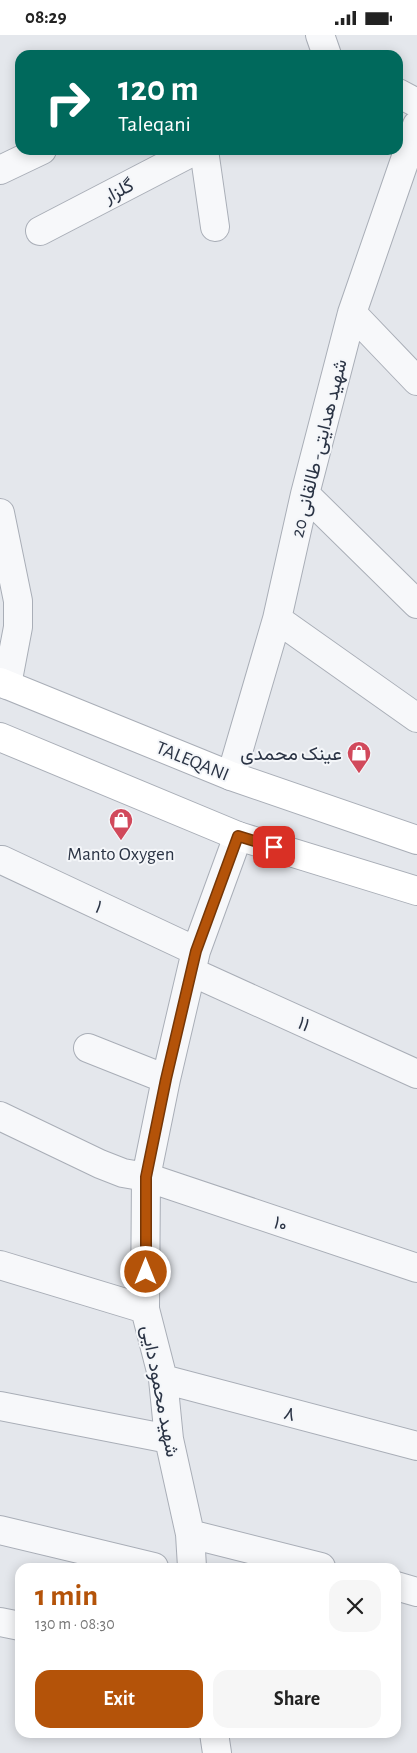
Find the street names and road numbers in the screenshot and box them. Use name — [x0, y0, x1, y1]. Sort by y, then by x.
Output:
street label: گلزار — [99, 175, 137, 208]
street label: شهید هدایتی- طالقانی 20 — [288, 357, 352, 540]
street label: TALEQANI — [153, 738, 232, 785]
street label: ۱ — [92, 898, 105, 917]
street label: ۱۱ — [295, 1013, 312, 1035]
street label: ۱۰ — [271, 1213, 290, 1236]
street label: شهید محمود دایی — [136, 1324, 182, 1459]
street label: ۸ — [282, 1404, 297, 1425]

